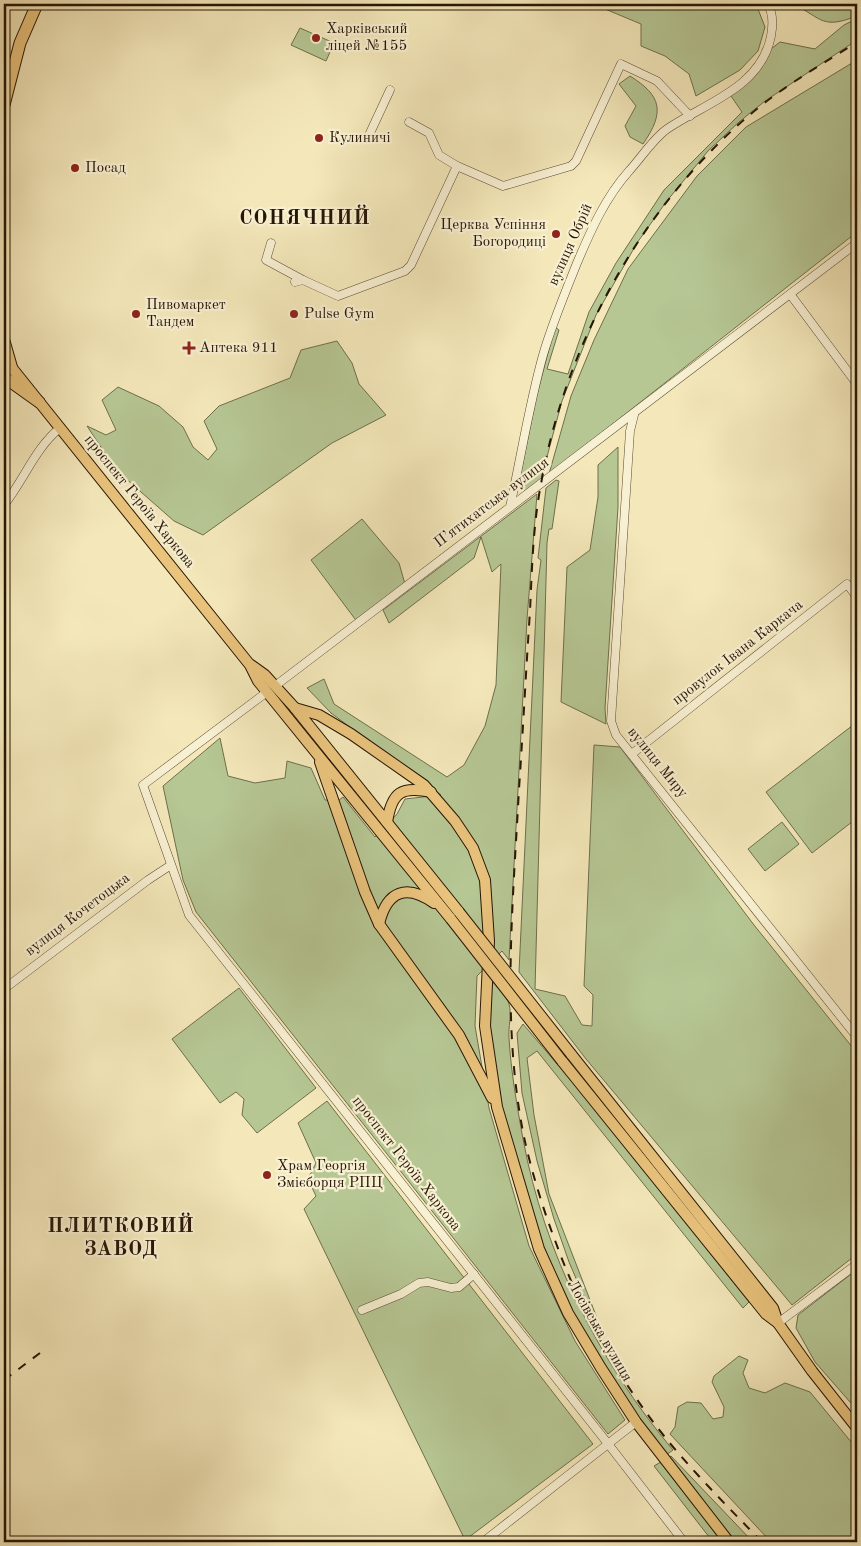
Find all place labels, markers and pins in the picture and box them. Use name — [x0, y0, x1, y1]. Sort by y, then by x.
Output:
place label: Харківський ліцей №155 — [326, 22, 408, 54]
marker: Харківський ліцей №155 — [310, 32, 322, 44]
place label: Кулиничі — [329, 131, 391, 146]
marker: Кулиничі — [313, 132, 325, 144]
place label: Посад — [85, 161, 126, 176]
marker: Посад — [69, 162, 81, 174]
place label: Церква Успіння Богородиці — [440, 218, 546, 250]
marker: Церква Успіння Богородиці — [550, 228, 562, 240]
place label: Пивомаркет Тандем — [146, 298, 226, 330]
place label: Pulse Gym — [304, 307, 375, 322]
marker: Пивомаркет Тандем — [130, 308, 142, 320]
marker: Pulse Gym — [288, 308, 300, 320]
place label: Аптека 911 — [199, 341, 278, 356]
marker: Аптека 911 — [183, 342, 195, 354]
place label: Храм Георгія Змієборця РПЦ — [277, 1159, 383, 1191]
marker: Храм Георгія Змієборця РПЦ — [261, 1169, 273, 1181]

